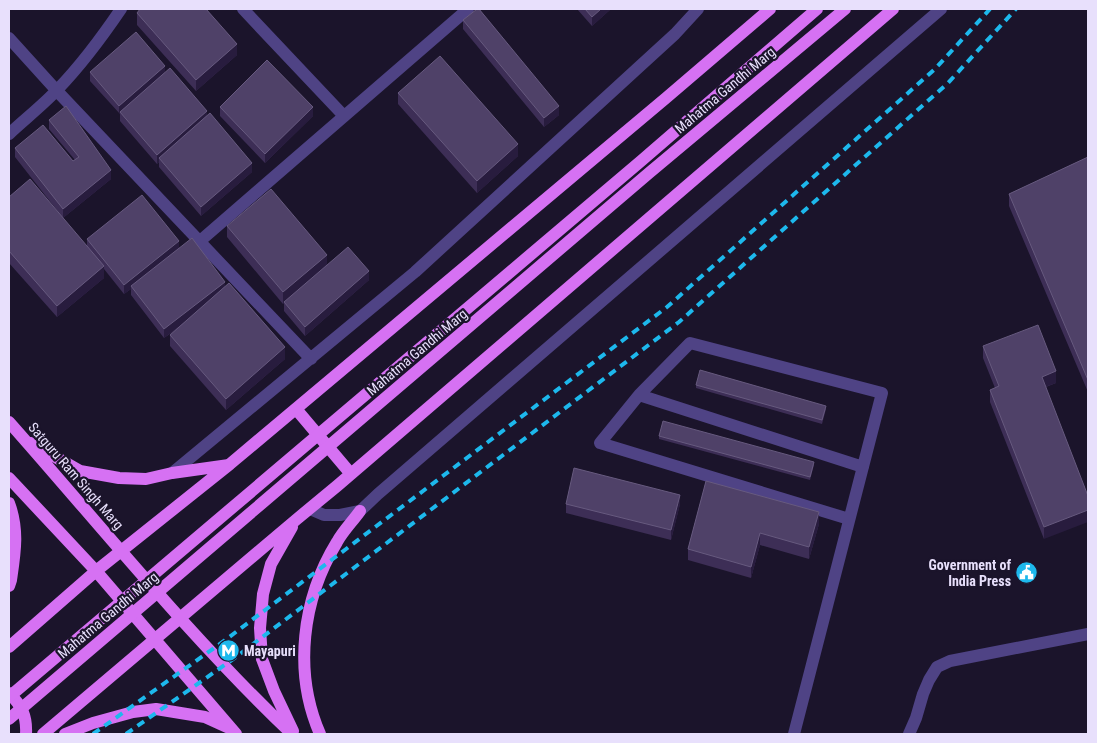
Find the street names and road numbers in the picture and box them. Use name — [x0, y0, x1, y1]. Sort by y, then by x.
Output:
street label: Mahatma Gandhi Marg — [672, 44, 778, 136]
street label: Mahatma Gandhi Marg — [364, 306, 470, 398]
street label: Satguru Ram Singh Marg — [25, 419, 127, 533]
street label: Mahatma Gandhi Marg — [55, 569, 161, 661]

